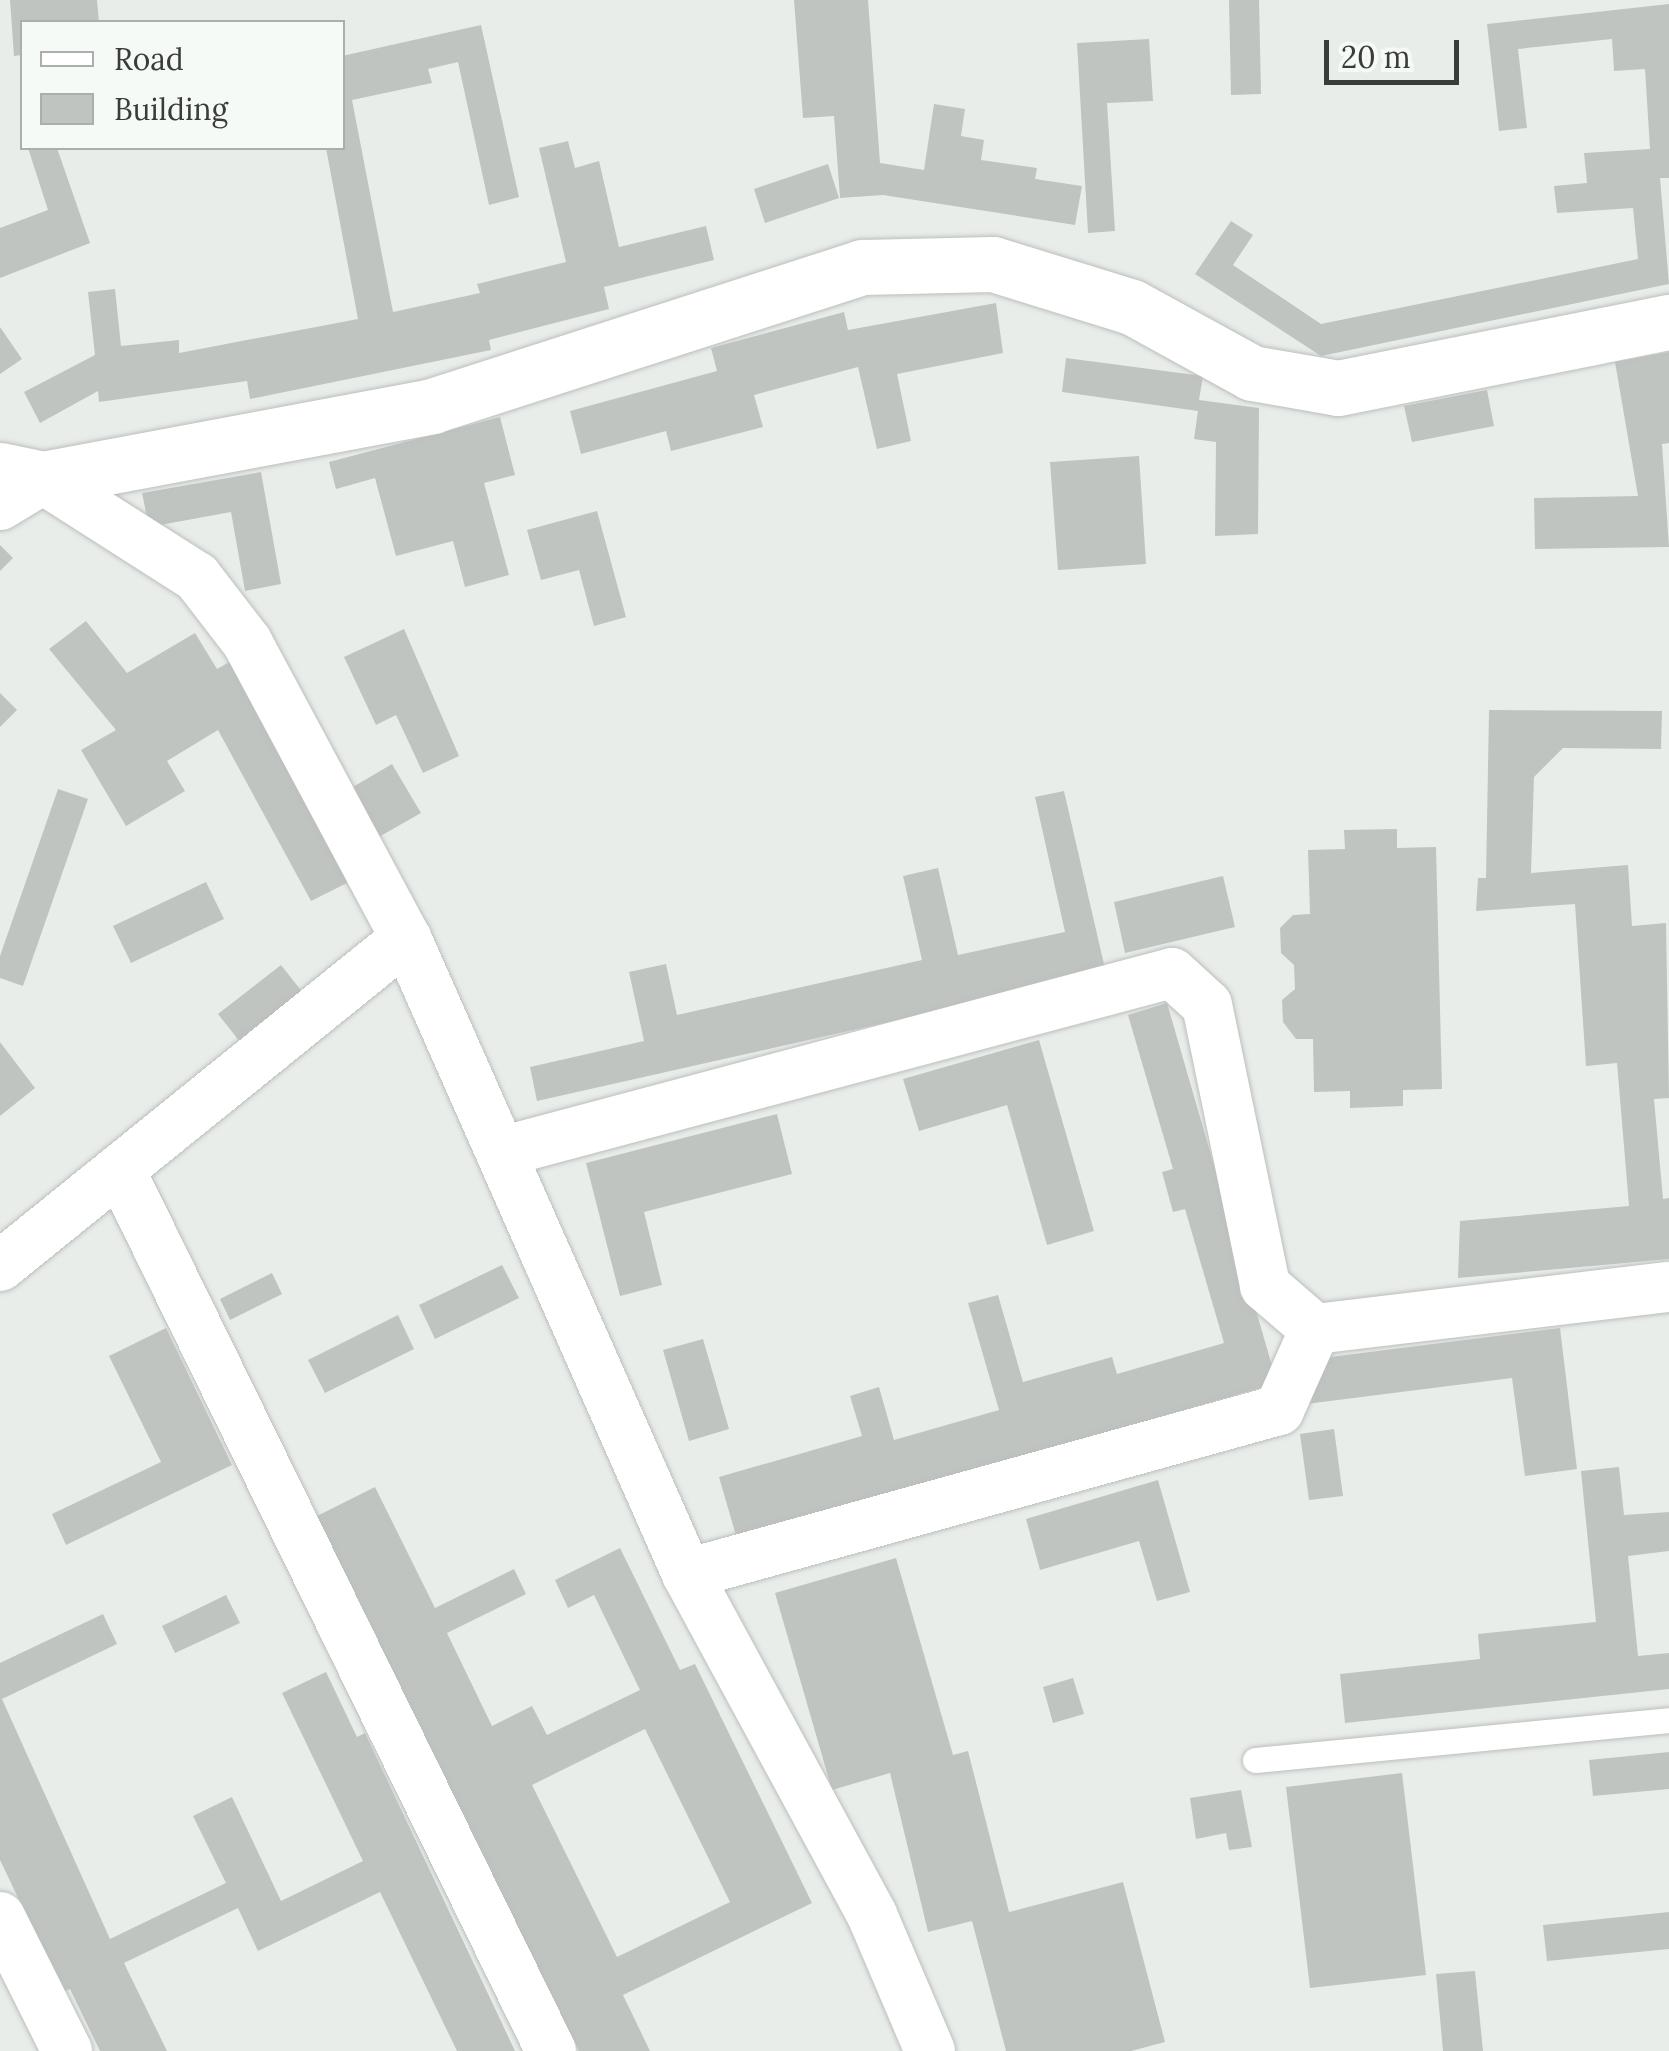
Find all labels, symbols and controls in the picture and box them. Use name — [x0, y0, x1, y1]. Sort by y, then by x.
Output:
legend — [20, 20, 345, 150]
scale bar — [1329, 20, 1464, 82]
text: 20 m — [1341, 38, 1410, 76]
text: Road — [114, 40, 184, 78]
text: Building — [114, 90, 228, 128]

